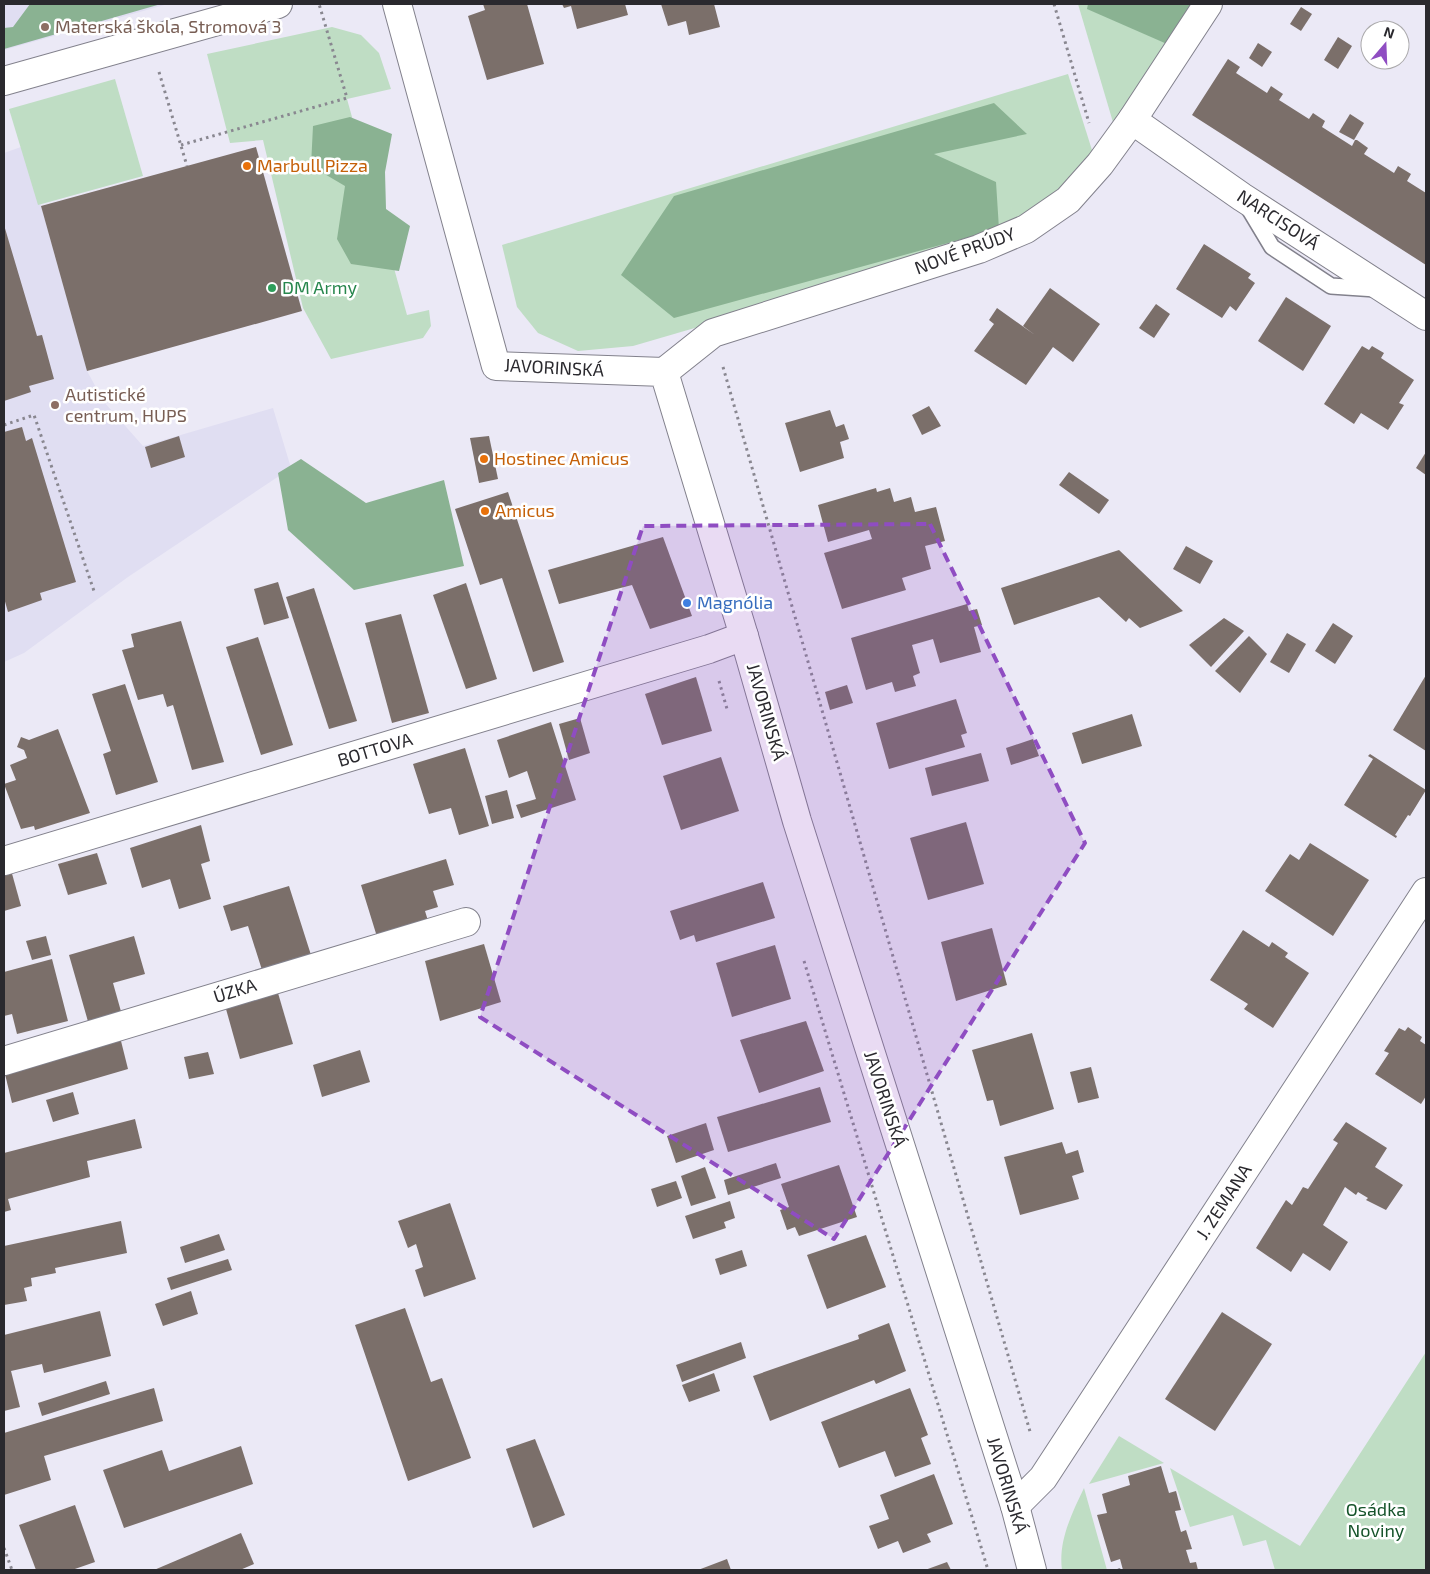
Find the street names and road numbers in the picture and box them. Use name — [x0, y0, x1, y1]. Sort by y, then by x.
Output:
street label: NARCISOVÁ — [1233, 184, 1324, 254]
street label: NOVÉ PRÚDY — [911, 221, 1019, 278]
street label: JAVORINSKÁ — [504, 353, 605, 381]
street label: JAVORINSKÁ — [743, 661, 792, 764]
street label: BOTTOVA — [335, 727, 416, 771]
street label: ÚZKA — [210, 973, 260, 1007]
street label: JAVORINSKÁ — [860, 1048, 912, 1150]
street label: J. ZEMANA — [1191, 1159, 1256, 1243]
street label: JAVORINSKÁ — [983, 1434, 1033, 1537]

